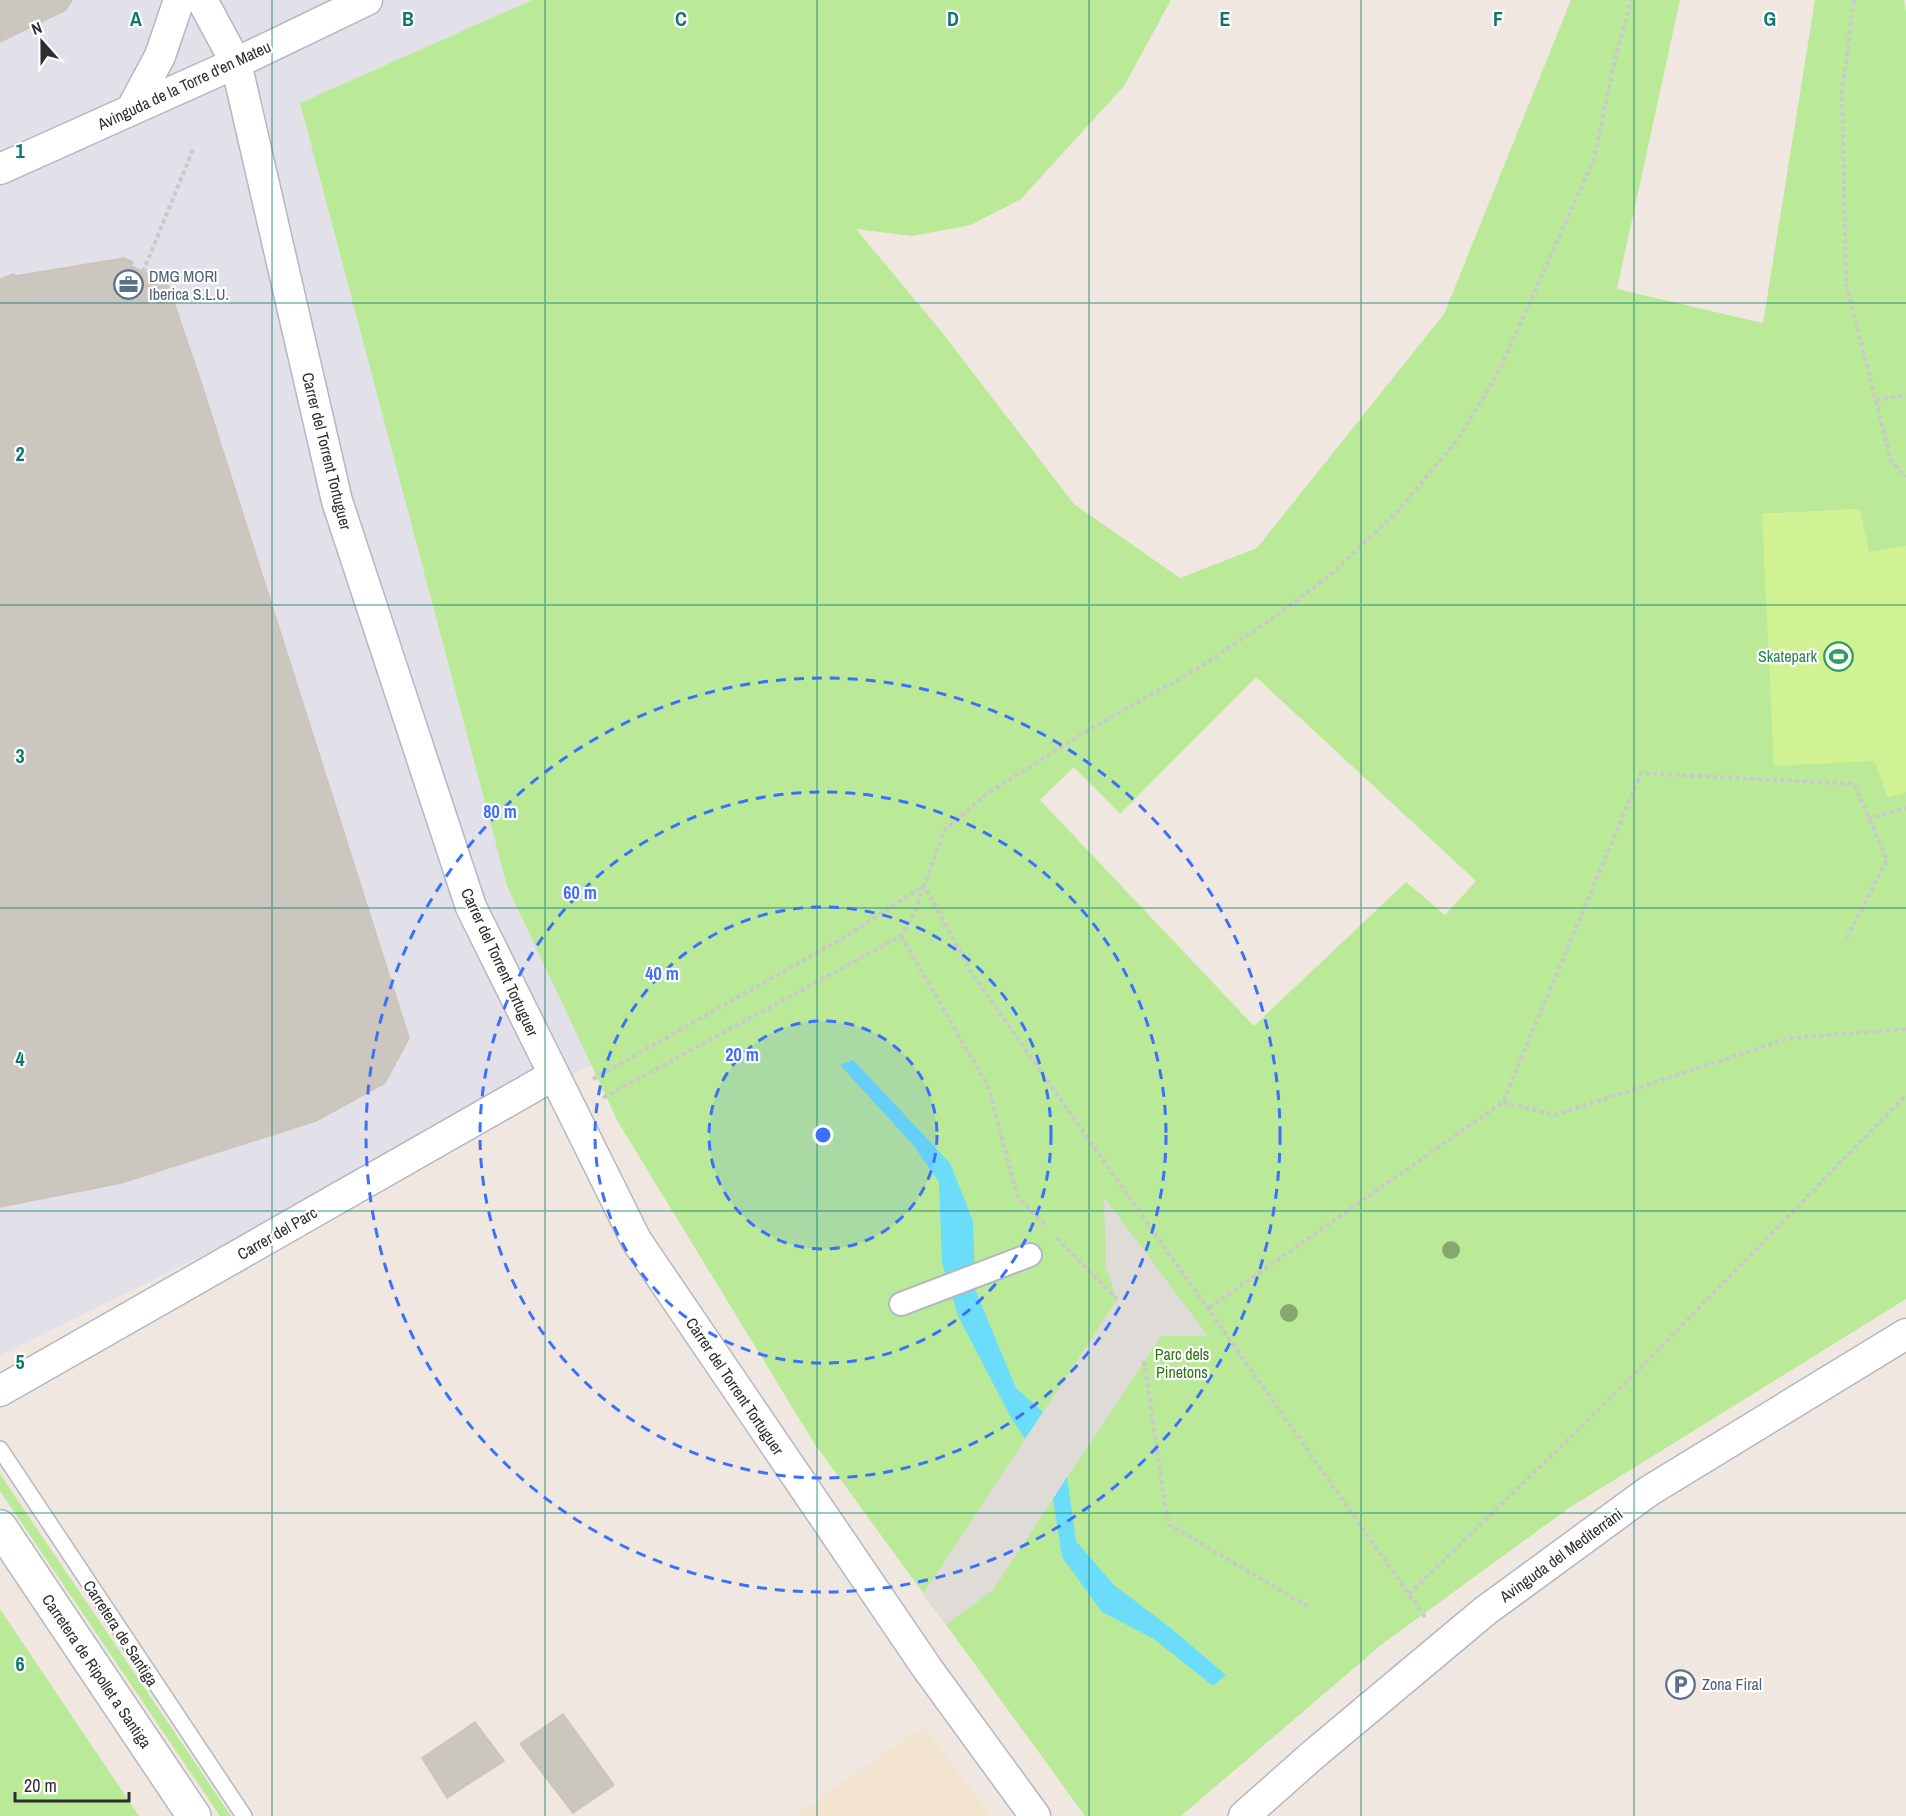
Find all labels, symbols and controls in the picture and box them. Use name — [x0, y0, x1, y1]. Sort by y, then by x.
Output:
text: A — [130, 5, 142, 32]
text: B — [402, 5, 414, 32]
text: C — [675, 5, 687, 32]
text: D — [947, 5, 959, 32]
text: E — [1220, 5, 1231, 32]
text: F — [1493, 5, 1503, 32]
text: G — [1764, 5, 1776, 32]
north arrow — [12, 12, 72, 72]
text: N — [28, 16, 45, 40]
street label: Avinguda de la Torre d'en Mateu — [93, 35, 274, 135]
text: 1 — [15, 137, 25, 164]
place label: DMG MORI Iberica S.L.U. — [149, 265, 229, 305]
office icon: DMG MORI Iberica S.L.U. — [112, 269, 144, 301]
street label: Carrer del Torrent Tortuguer — [297, 370, 357, 533]
text: 2 — [15, 440, 25, 467]
sports icon: Skatepark — [1822, 640, 1854, 672]
place label: Skatepark — [1758, 645, 1817, 667]
text: 3 — [15, 742, 25, 769]
text: 80 m — [483, 799, 517, 824]
text: 60 m — [563, 880, 597, 905]
street label: Carrer del Torrent Tortuguer — [456, 884, 544, 1040]
text: 40 m — [645, 961, 679, 986]
text: 20 m — [725, 1042, 759, 1067]
text: 4 — [15, 1045, 25, 1072]
centre of rings — [813, 1125, 833, 1145]
street label: Carrer del Parc — [233, 1201, 321, 1265]
street label: Carrer del Torrent Tortuguer — [681, 1313, 790, 1460]
park label: Parc dels Pinetons — [1155, 1343, 1209, 1383]
text: 5 — [15, 1348, 25, 1375]
street label: Avinguda del Mediterràni — [1494, 1503, 1627, 1608]
street label: Carretera de Santiga — [78, 1576, 164, 1691]
street label: Carretera de Ripollet a Santiga — [37, 1590, 157, 1753]
text: 6 — [15, 1650, 25, 1677]
parking icon: Zona Firal — [1665, 1668, 1697, 1700]
place label: Zona Firal — [1702, 1673, 1762, 1695]
scale bar — [15, 1765, 129, 1803]
text: 20 m — [24, 1773, 57, 1798]

